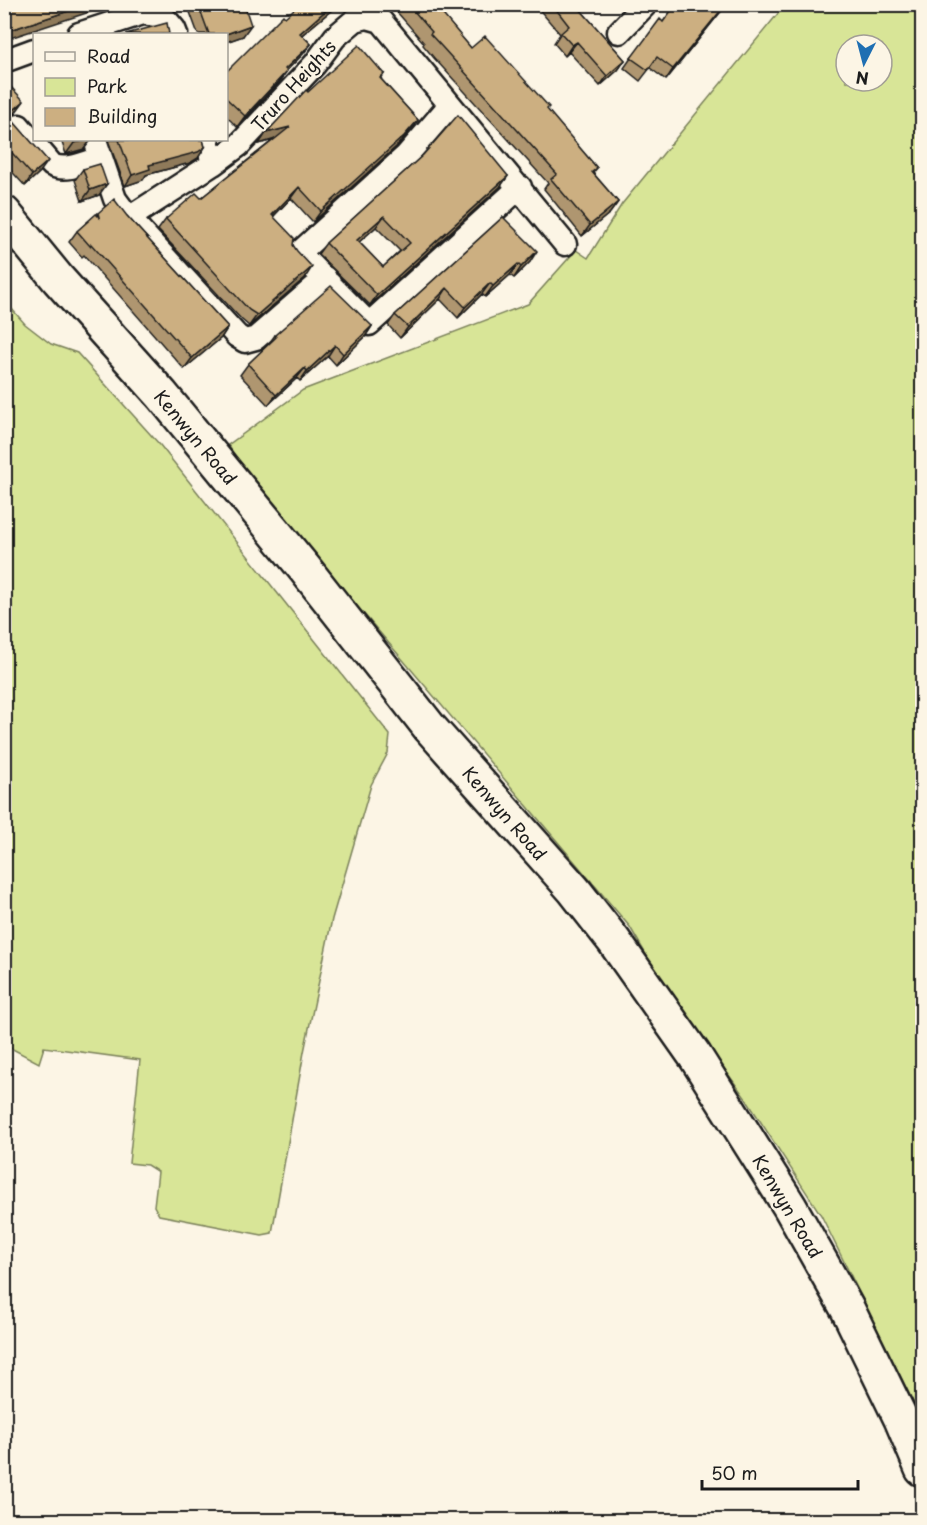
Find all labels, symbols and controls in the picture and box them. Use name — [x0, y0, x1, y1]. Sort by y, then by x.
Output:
legend — [33, 33, 228, 141]
street label: Truro Heights — [244, 33, 342, 137]
north arrow — [834, 33, 894, 93]
text: Road — [87, 42, 131, 69]
text: N — [855, 66, 870, 92]
text: Park — [87, 72, 127, 99]
text: Building — [87, 102, 157, 129]
street label: Kenwyn Road — [148, 383, 244, 491]
street label: Kenwyn Road — [456, 760, 554, 866]
street label: Kenwyn Road — [746, 1149, 830, 1263]
scale bar — [702, 1453, 858, 1491]
text: 50 m — [711, 1459, 758, 1486]

